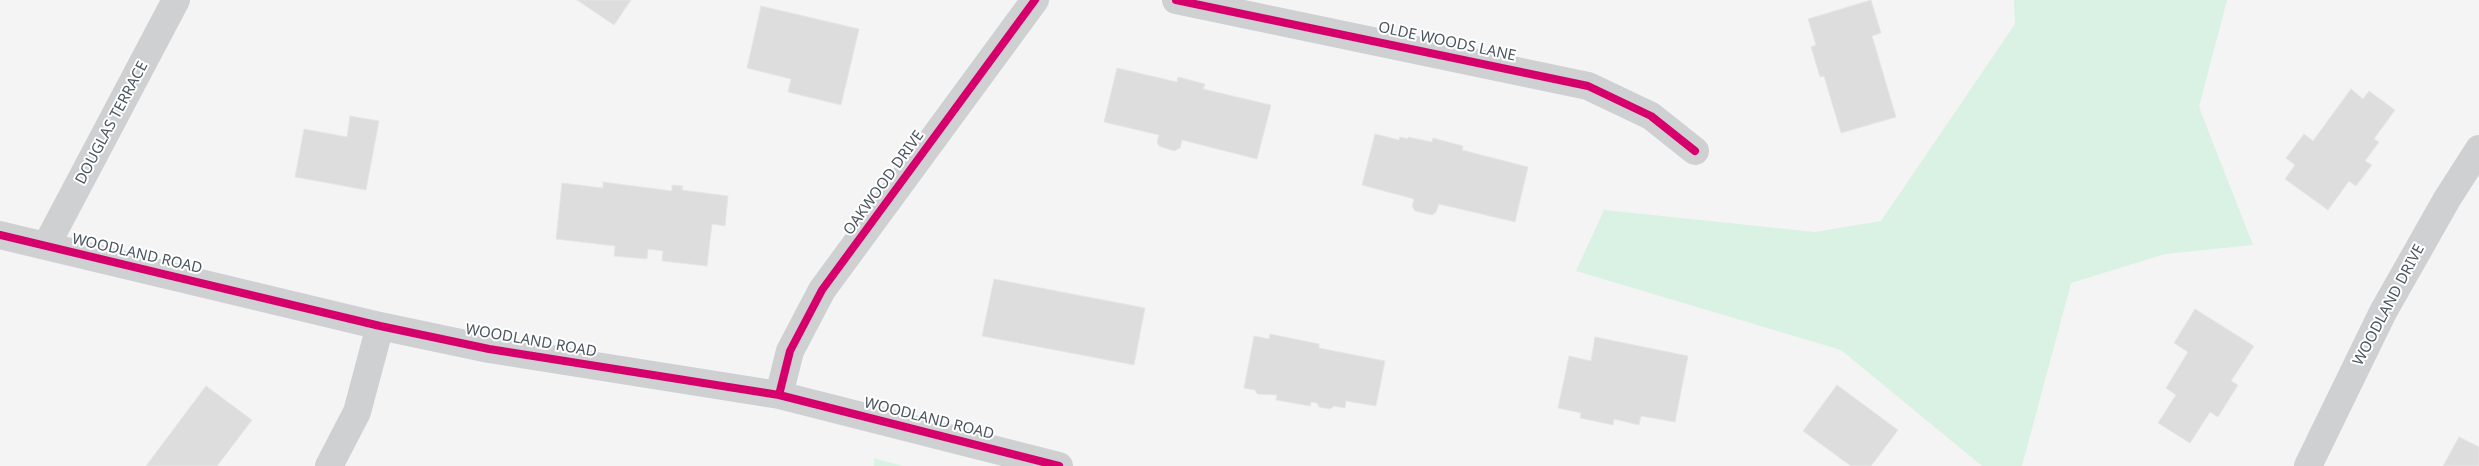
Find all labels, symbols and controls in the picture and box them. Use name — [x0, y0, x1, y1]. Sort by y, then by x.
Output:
street label: OLDE WOODS LANE — [1377, 19, 1517, 65]
street label: DOUGLAS TERRACE — [72, 58, 152, 188]
street label: OAKWOOD DRIVE — [840, 127, 928, 239]
street label: WOODLAND ROAD — [70, 230, 204, 278]
street label: WOODLAND DRIVE — [2349, 241, 2429, 369]
street label: WOODLAND ROAD — [464, 321, 598, 361]
street label: WOODLAND ROAD — [862, 394, 996, 444]

